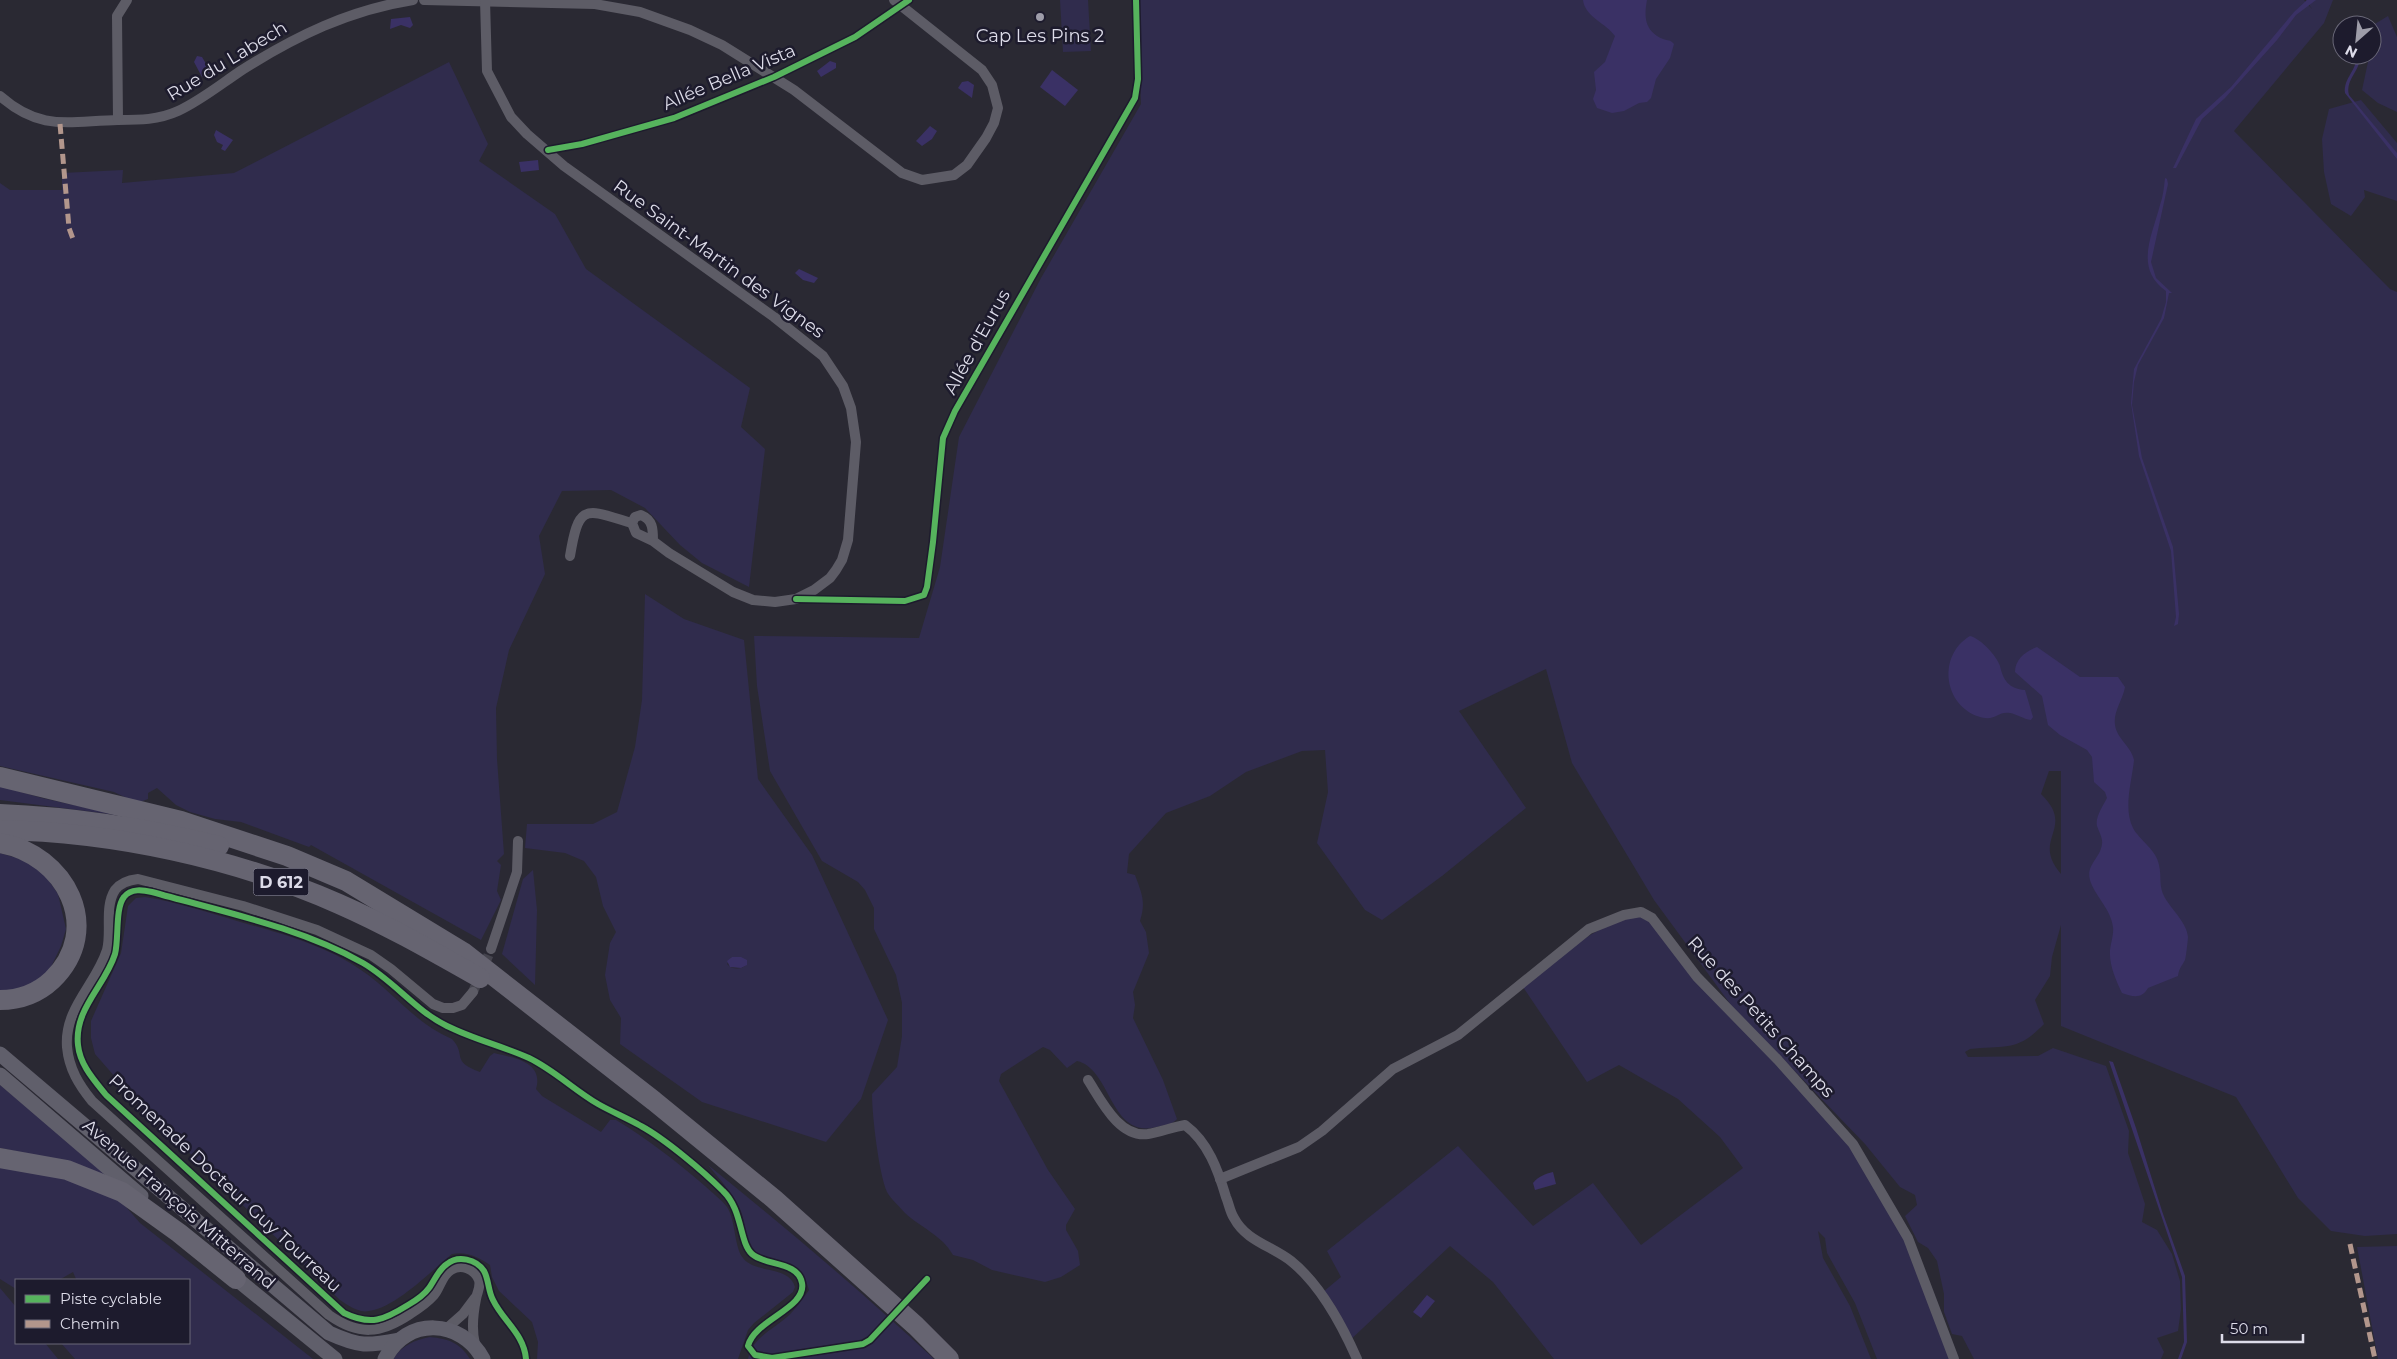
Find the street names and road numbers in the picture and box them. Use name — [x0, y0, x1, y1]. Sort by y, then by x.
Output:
street label: Rue du Labech — [163, 17, 291, 105]
street label: Allée Bella Vista — [659, 39, 799, 115]
street label: Rue Saint-Martin des Vignes — [609, 175, 829, 343]
street label: Allée d'Eurus — [939, 285, 1015, 398]
road number: D 612 — [254, 869, 308, 896]
street label: Rue des Petits Champs — [1683, 932, 1839, 1102]
street label: Promenade Docteur Guy Tourreau — [104, 1069, 346, 1297]
street label: Avenue François Mitterrand — [78, 1114, 280, 1294]

